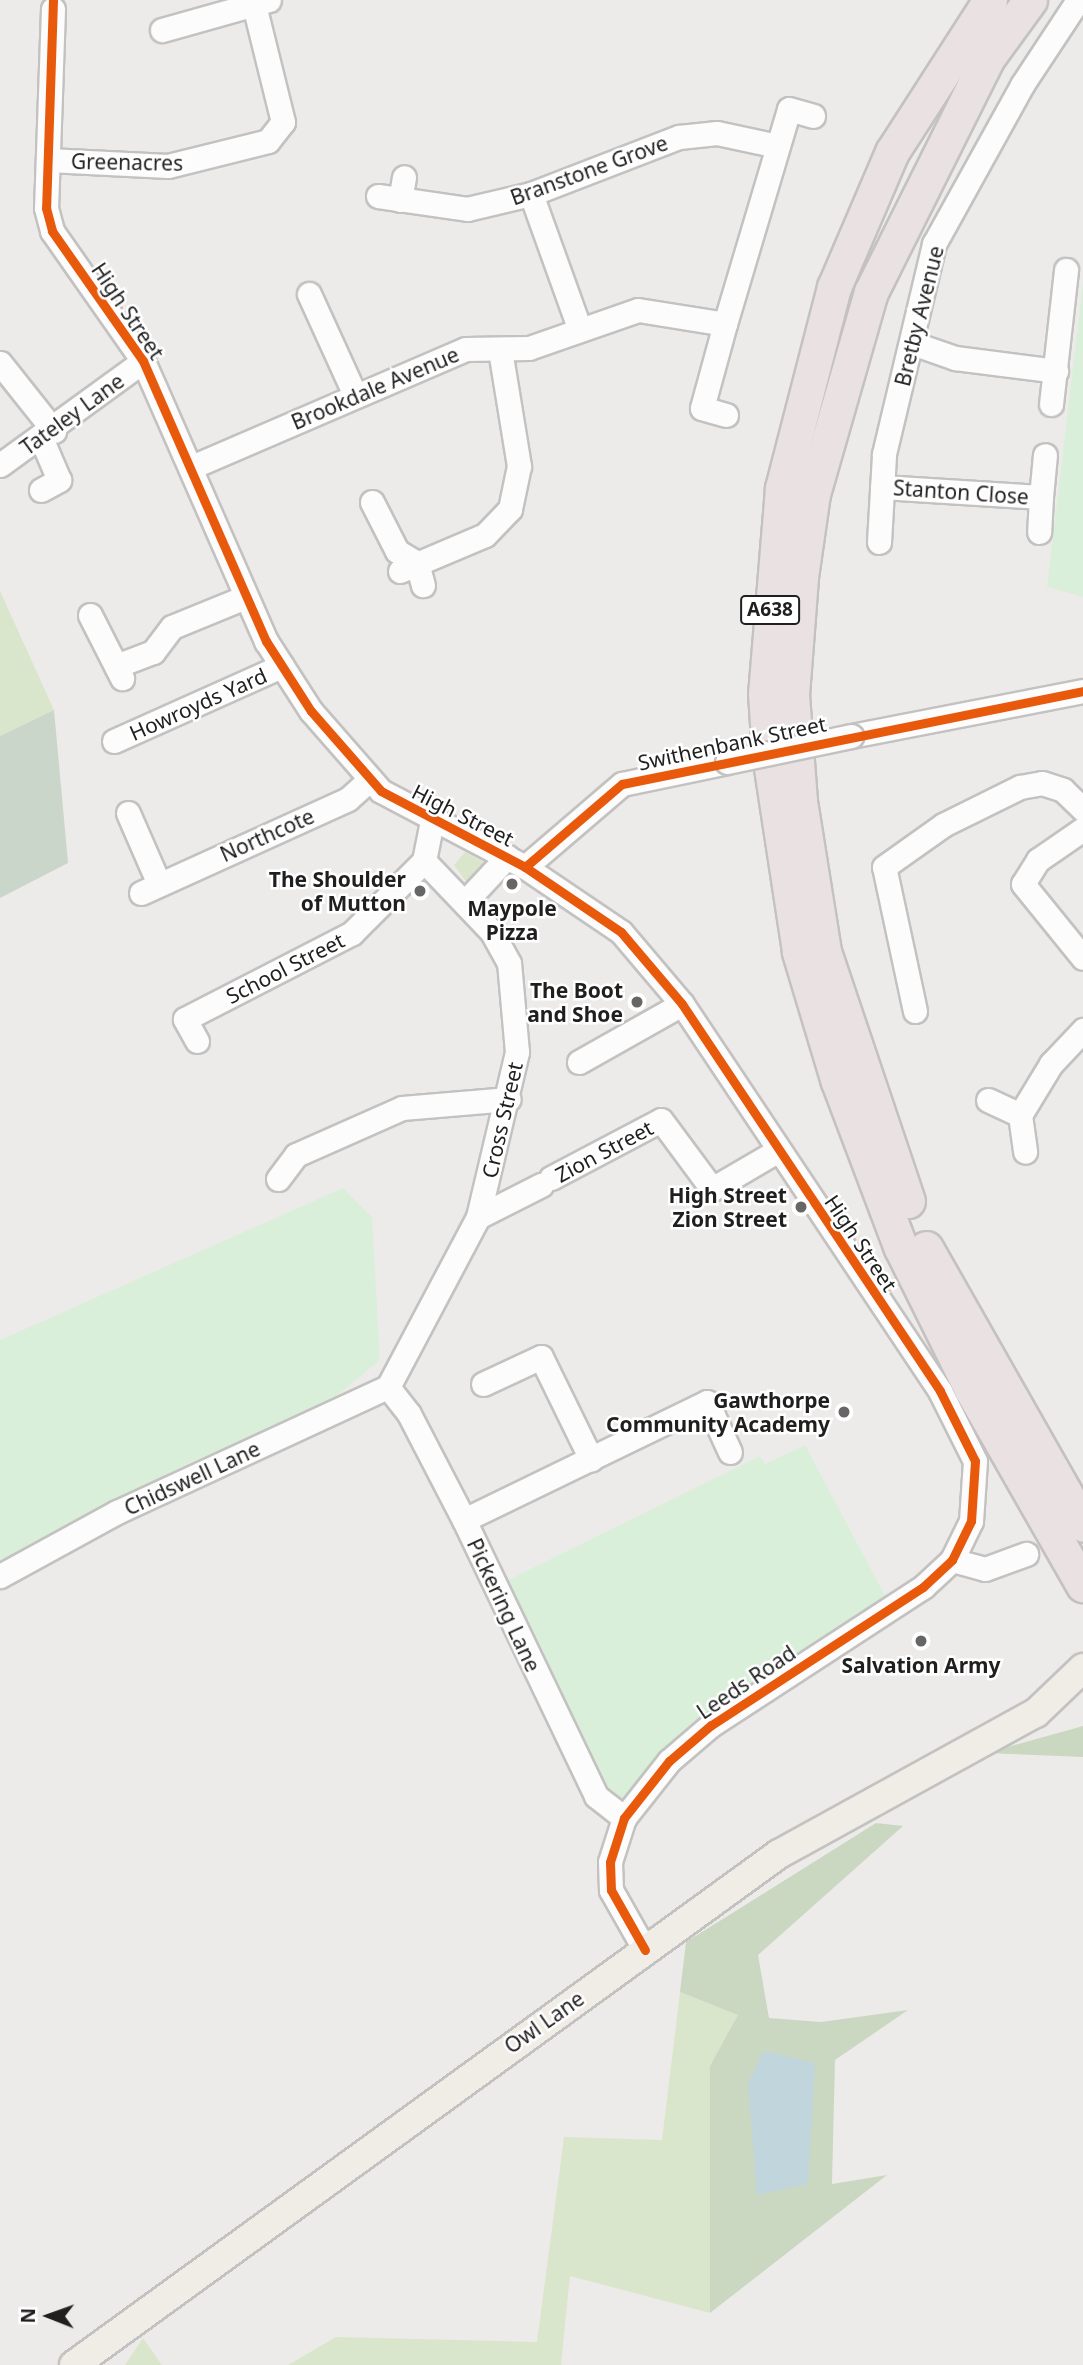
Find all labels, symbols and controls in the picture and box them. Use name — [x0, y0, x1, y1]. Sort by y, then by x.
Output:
street label: Branstone Grove — [507, 130, 671, 210]
street label: Greenacres — [71, 148, 183, 176]
street label: Bretby Avenue — [889, 243, 949, 389]
street label: High Street — [87, 258, 169, 364]
street label: Brookdale Avenue — [287, 341, 463, 435]
street label: Tateley Lane — [15, 368, 129, 460]
street label: Stanton Close — [892, 475, 1030, 509]
road number: A638 — [738, 594, 802, 625]
street label: Howroyds Yard — [125, 662, 271, 746]
street label: Swithenbank Street — [636, 711, 828, 775]
street label: High Street — [408, 779, 518, 851]
street label: Northcote — [216, 803, 318, 867]
place label: The Shoulder of Mutton — [269, 866, 406, 916]
marker: Maypole Pizza — [504, 876, 520, 892]
marker: The Shoulder of Mutton — [412, 883, 428, 899]
place label: Maypole Pizza — [467, 895, 557, 945]
street label: School Street — [222, 927, 348, 1009]
place label: The Boot and Shoe — [527, 977, 623, 1027]
marker: The Boot and Shoe — [629, 994, 645, 1010]
street label: Cross Street — [476, 1059, 528, 1181]
street label: Zion Street — [551, 1115, 657, 1187]
place label: High Street Zion Street — [668, 1182, 787, 1232]
street label: High Street — [820, 1190, 902, 1296]
marker: High Street Zion Street — [793, 1199, 809, 1215]
place label: Gawthorpe Community Academy — [606, 1387, 830, 1437]
marker: Gawthorpe Community Academy — [836, 1404, 852, 1420]
street label: Chidswell Lane — [120, 1436, 264, 1520]
street label: Pickering Lane — [462, 1534, 546, 1676]
marker: Salvation Army — [913, 1633, 929, 1649]
street label: Leeds Road — [692, 1640, 800, 1724]
place label: Salvation Army — [842, 1652, 1000, 1678]
street label: Owl Lane — [499, 1985, 589, 2059]
north arrow — [14, 2281, 84, 2351]
text: N — [15, 2308, 41, 2324]

